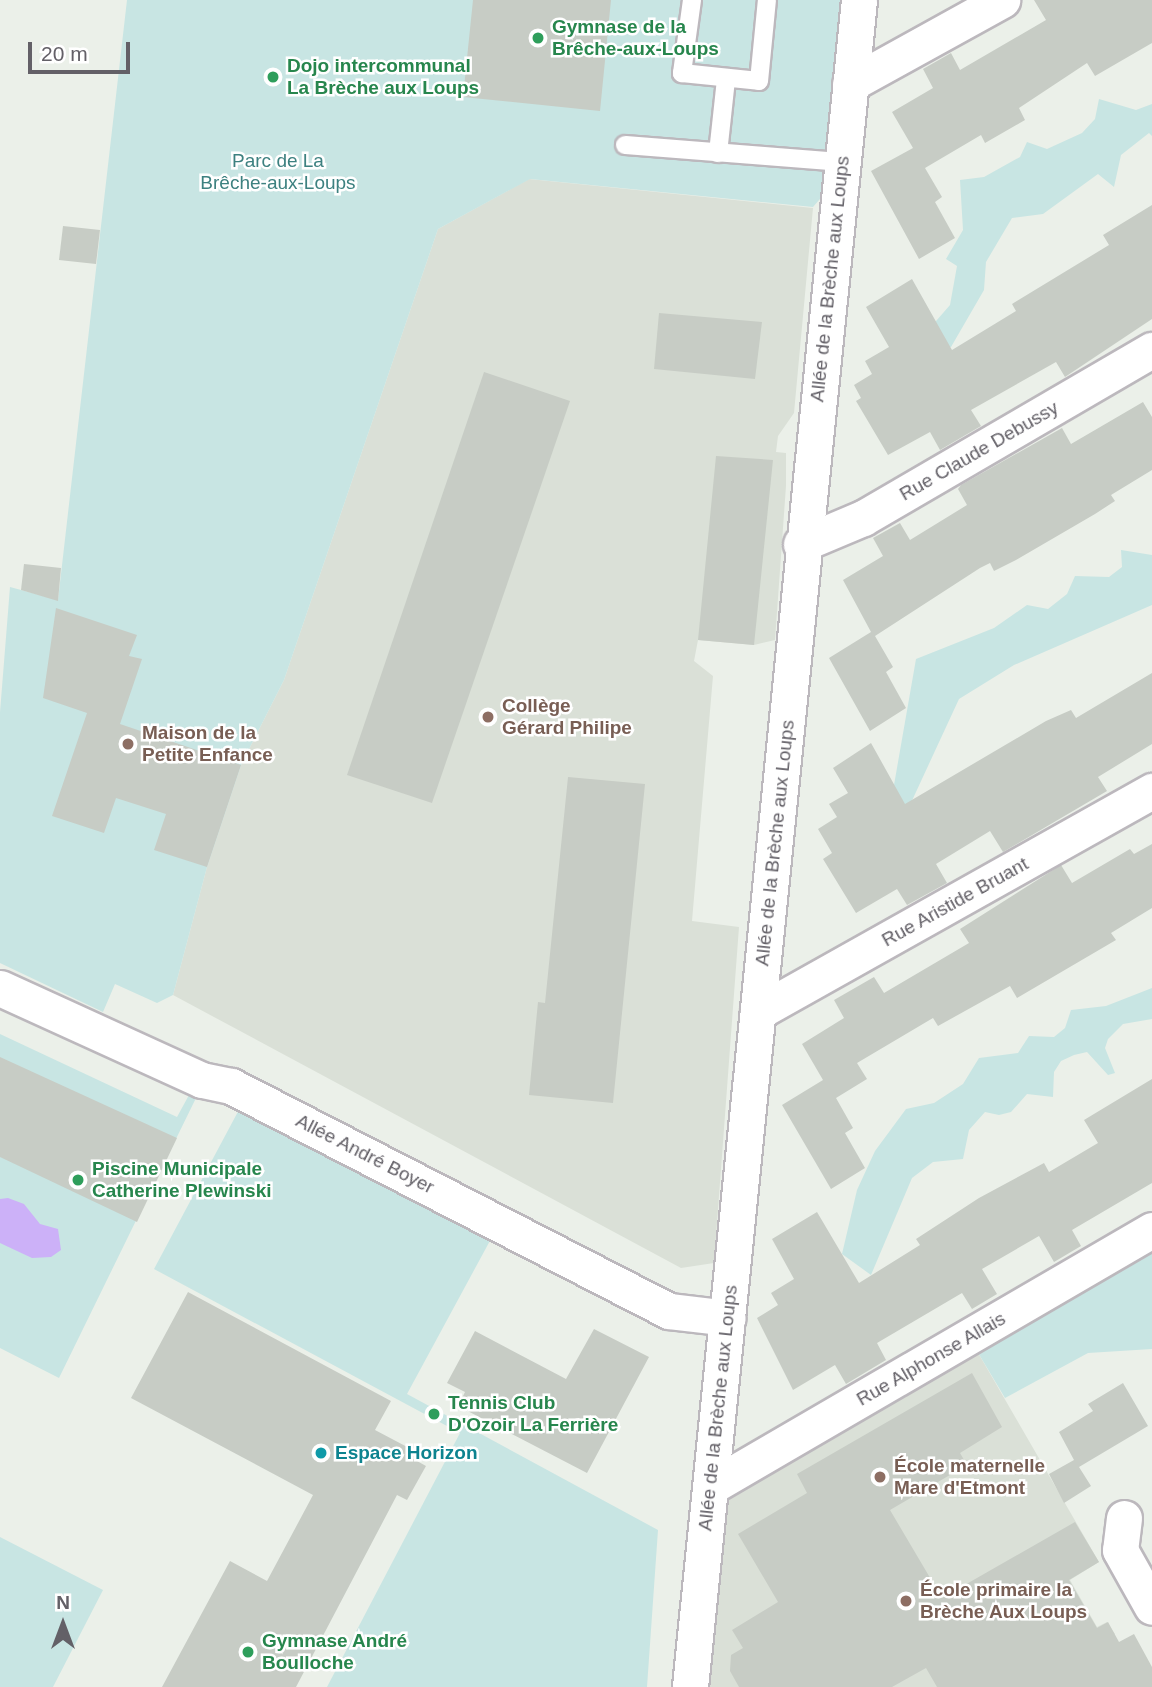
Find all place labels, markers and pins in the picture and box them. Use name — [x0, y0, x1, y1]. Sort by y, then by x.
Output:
place label: Gymnase de la Brêche-aux-Loups — [552, 16, 719, 60]
marker: Gymnase de la Brêche-aux-Loups — [530, 30, 546, 46]
place label: Dojo intercommunal La Brèche aux Loups — [287, 55, 479, 99]
marker: Dojo intercommunal La Brèche aux Loups — [265, 69, 281, 85]
place label: Collège Gérard Philipe — [502, 695, 632, 739]
marker: Collège Gérard Philipe — [480, 709, 496, 725]
place label: Maison de la Petite Enfance — [142, 722, 273, 766]
marker: Maison de la Petite Enfance — [120, 736, 136, 752]
place label: Piscine Municipale Catherine Plewinski — [92, 1158, 272, 1202]
marker: Piscine Municipale Catherine Plewinski — [70, 1172, 86, 1188]
place label: Tennis Club D'Ozoir La Ferrière — [448, 1392, 618, 1436]
marker: Tennis Club D'Ozoir La Ferrière — [426, 1406, 442, 1422]
place label: Espace Horizon — [335, 1442, 478, 1464]
marker: Espace Horizon — [313, 1445, 329, 1461]
place label: École maternelle Mare d'Etmont — [894, 1455, 1045, 1499]
marker: École maternelle Mare d'Etmont — [872, 1469, 888, 1485]
place label: École primaire la Brèche Aux Loups — [920, 1579, 1088, 1623]
marker: École primaire la Brèche Aux Loups — [898, 1593, 914, 1609]
place label: Gymnase André Boulloche — [262, 1630, 408, 1674]
marker: Gymnase André Boulloche — [240, 1644, 256, 1660]

